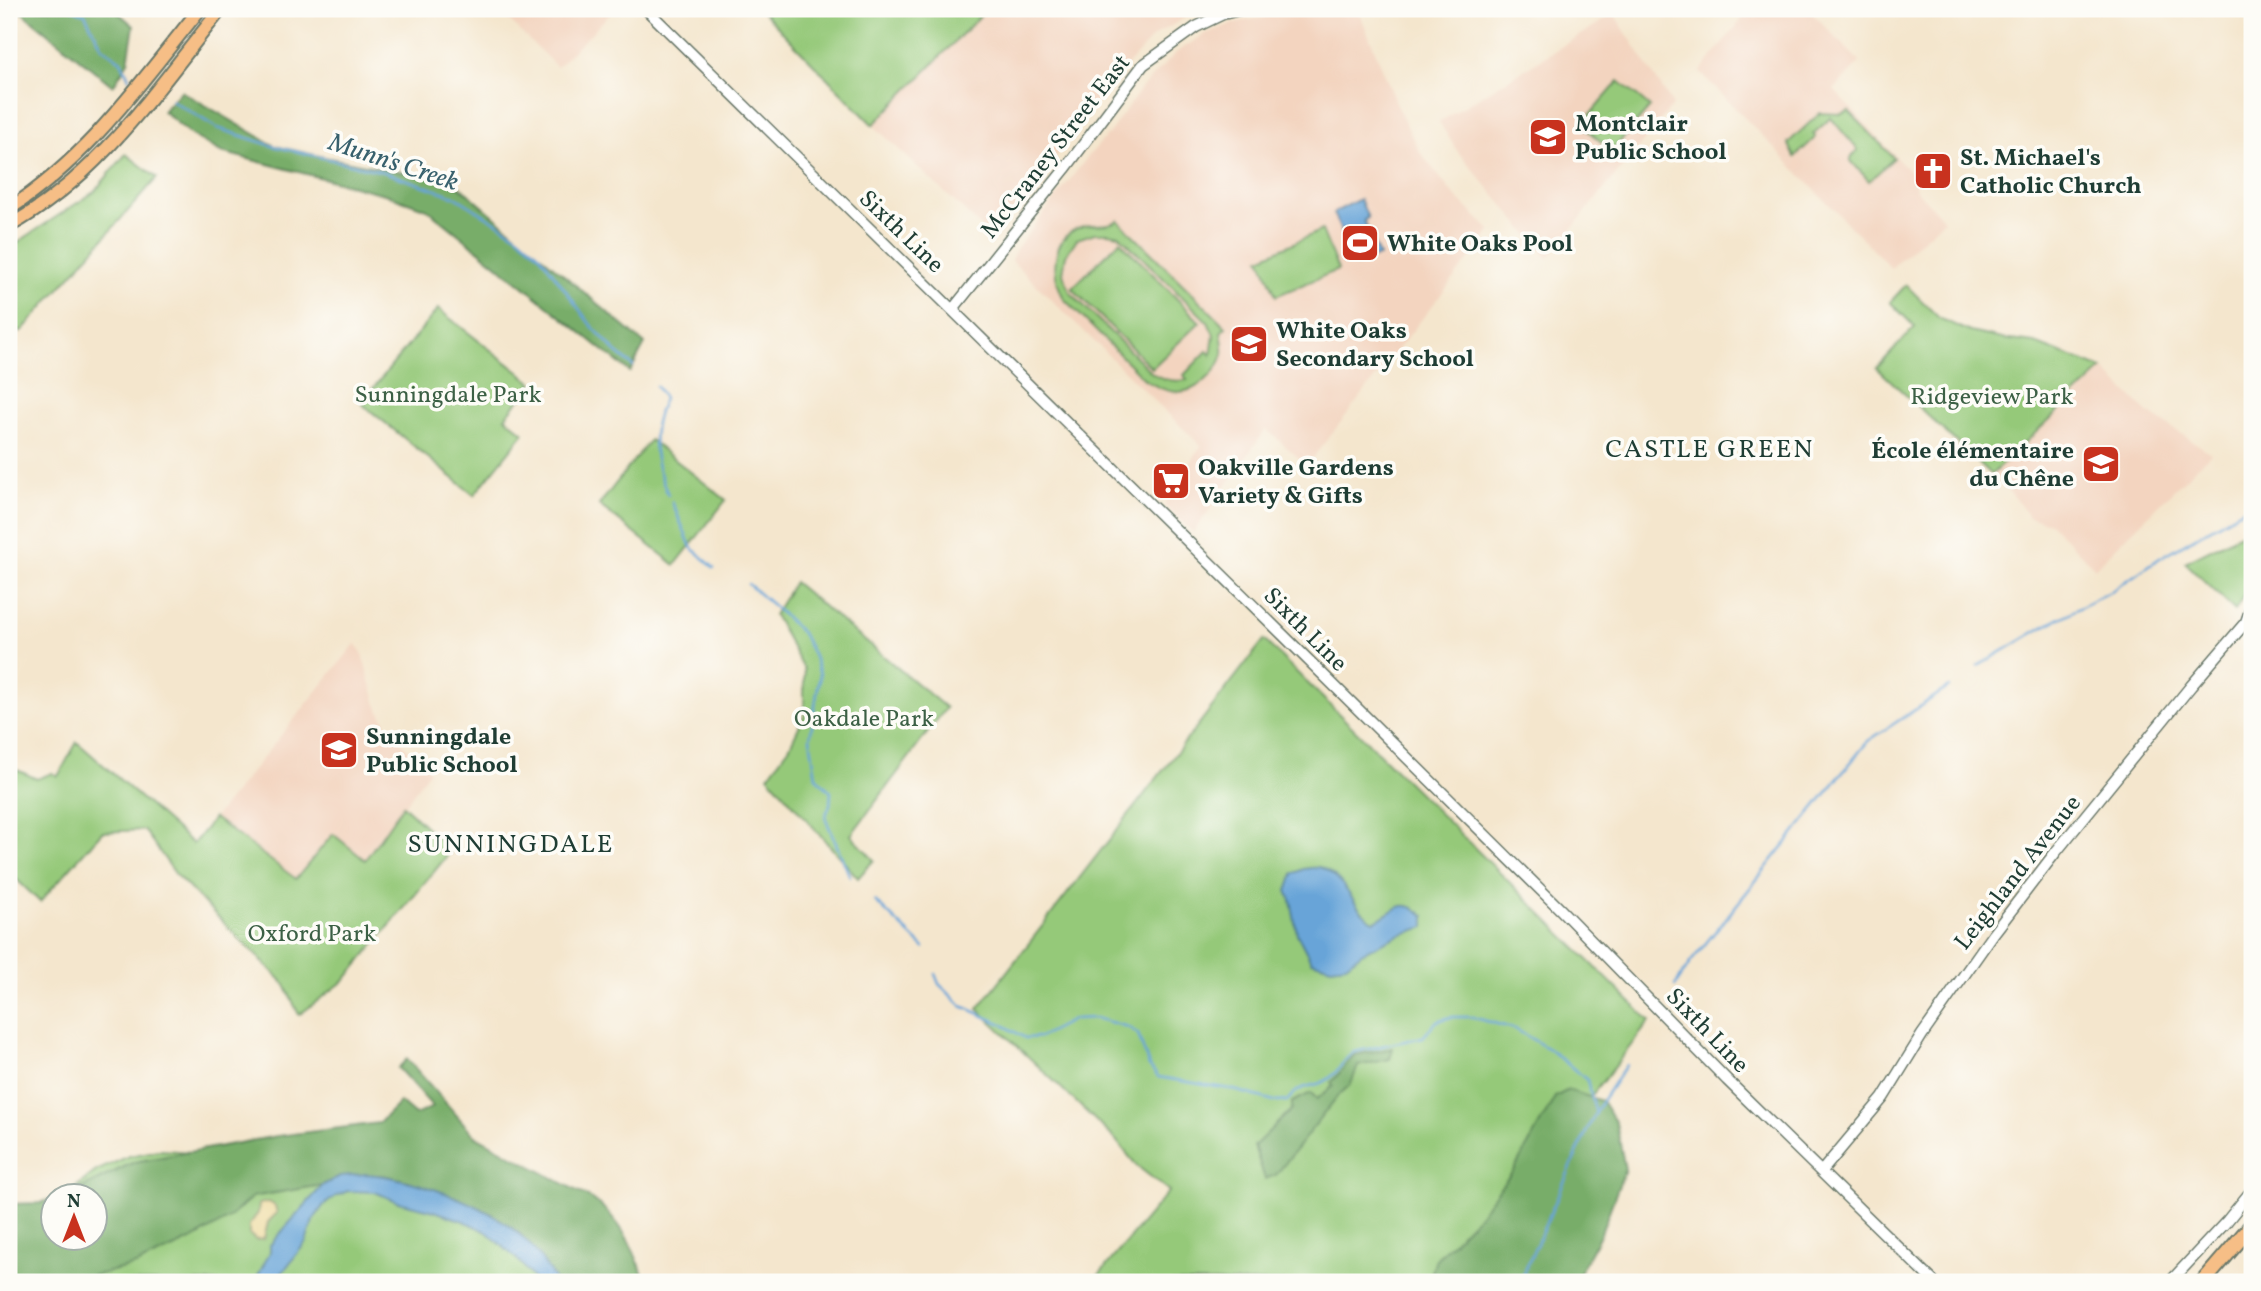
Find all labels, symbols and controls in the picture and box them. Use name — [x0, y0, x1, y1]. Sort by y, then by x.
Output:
street label: McCraney Street East — [974, 48, 1139, 247]
place label: Montclair Public School — [1575, 108, 1727, 170]
school or university icon: Montclair Public School — [1527, 116, 1569, 158]
water label: Munn's Creek — [323, 125, 463, 201]
place label: St. Michael's Catholic Church — [1960, 142, 2142, 204]
church icon: St. Michael's Catholic Church — [1912, 150, 1954, 192]
street label: Sixth Line — [850, 183, 951, 282]
sports icon: White Oaks Pool — [1339, 222, 1381, 264]
place label: White Oaks Pool — [1387, 228, 1573, 262]
place label: White Oaks Secondary School — [1276, 315, 1474, 377]
school or university icon: White Oaks Secondary School — [1228, 323, 1270, 365]
park label: Sunningdale Park — [354, 379, 542, 413]
park label: Ridgeview Park — [1910, 381, 2074, 415]
district label: CASTLE GREEN — [1605, 432, 1815, 468]
place label: École élémentaire du Chêne — [1871, 435, 2074, 497]
school or university icon: École élémentaire du Chêne — [2080, 443, 2122, 485]
place label: Oakville Gardens Variety & Gifts — [1198, 452, 1394, 514]
supermarket icon: Oakville Gardens Variety & Gifts — [1150, 460, 1192, 502]
street label: Sixth Line — [1255, 581, 1354, 680]
park label: Oakdale Park — [794, 703, 934, 737]
place label: Sunningdale Public School — [366, 721, 518, 783]
school or university icon: Sunningdale Public School — [318, 729, 360, 771]
street label: Leighland Avenue — [1947, 788, 2090, 958]
district label: SUNNINGDALE — [408, 827, 614, 863]
park label: Oxford Park — [248, 918, 376, 952]
street label: Sixth Line — [1657, 981, 1756, 1082]
north arrow — [38, 1182, 108, 1252]
text: N — [67, 1189, 81, 1215]

